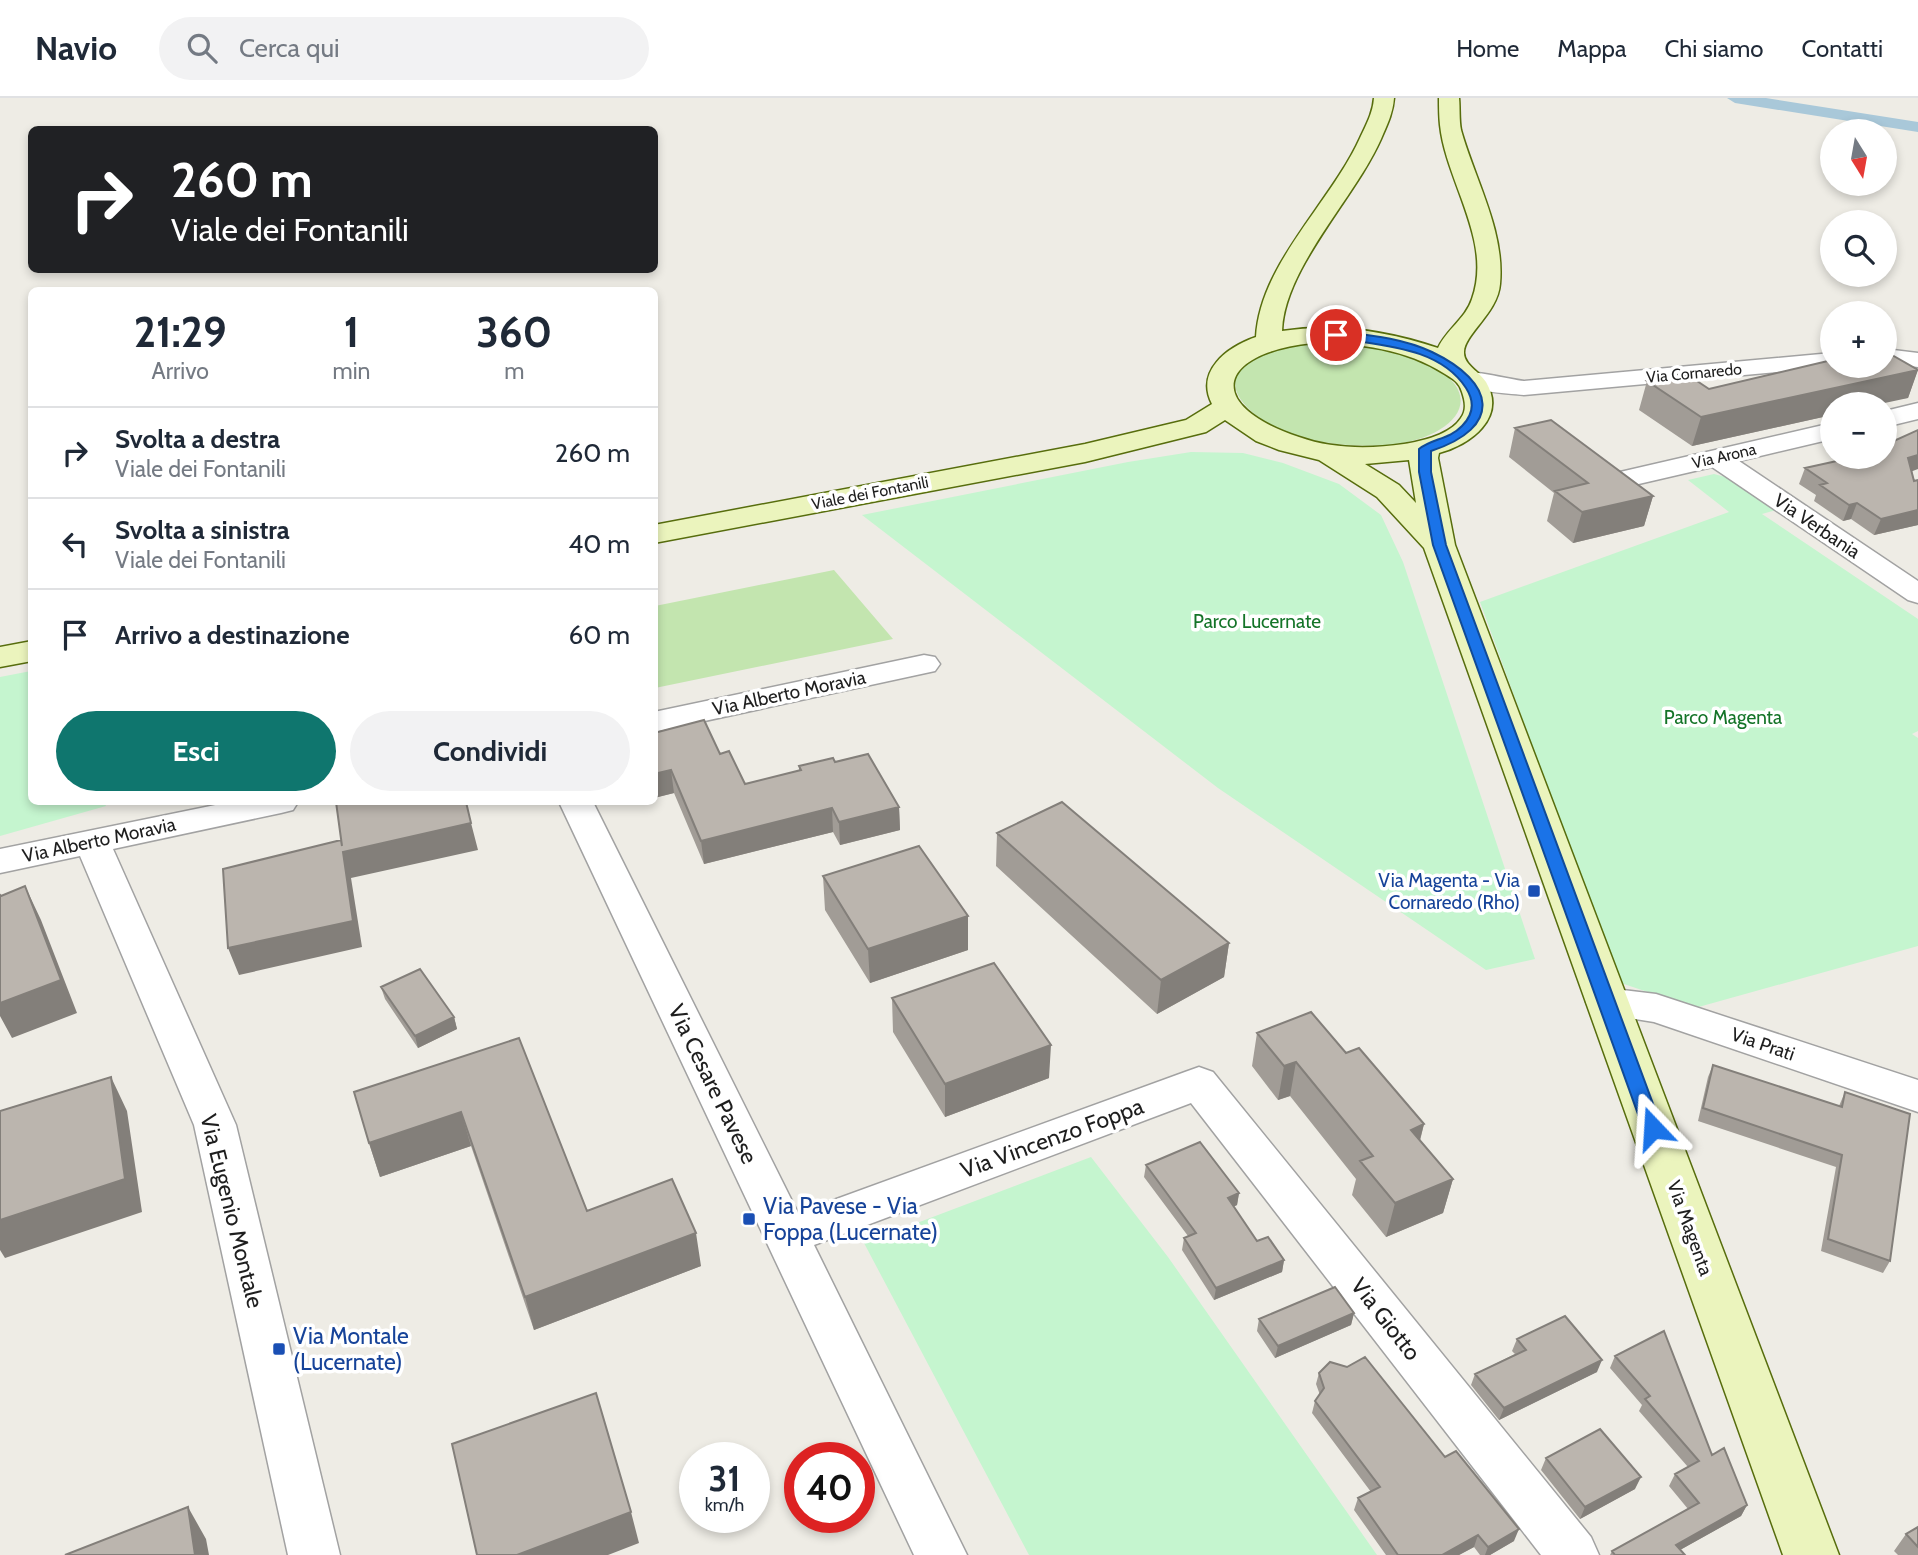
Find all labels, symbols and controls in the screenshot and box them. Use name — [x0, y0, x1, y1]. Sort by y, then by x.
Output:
search box — [159, 17, 649, 80]
text: Navio — [35, 28, 117, 68]
icon: search — [183, 29, 221, 67]
text: Cerca qui — [239, 32, 340, 64]
text: Home — [1456, 34, 1519, 63]
text: Mappa — [1557, 34, 1626, 63]
text: Chi siamo — [1664, 34, 1763, 63]
text: Contatti — [1801, 34, 1883, 63]
north arrow — [1820, 119, 1897, 196]
map controls — [1820, 119, 1897, 469]
text: 260 m — [171, 150, 313, 209]
icon: right — [56, 154, 147, 245]
text: Viale dei Fontanili — [171, 210, 409, 249]
button: search — [1820, 210, 1897, 287]
button: + — [1820, 301, 1897, 378]
pin — [1306, 305, 1366, 365]
text: 21:29 — [134, 306, 227, 358]
text: 1 — [344, 306, 359, 358]
text: 360 — [476, 306, 552, 358]
icon: arrive — [1317, 316, 1355, 354]
text: Arrivo — [152, 357, 209, 385]
text: min — [333, 357, 370, 385]
text: m — [504, 357, 524, 385]
street label: Via Cornaredo — [1645, 359, 1743, 387]
button: − — [1820, 392, 1897, 469]
text: Svolta a destra — [115, 423, 280, 455]
icon: right — [56, 434, 94, 472]
text: 260 m — [555, 437, 630, 469]
street label: Via Arona — [1690, 439, 1758, 473]
text: Viale dei Fontanili — [115, 455, 286, 483]
street label: Viale dei Fontanili — [810, 472, 930, 514]
street label: Via Verbania — [1769, 489, 1865, 563]
text: Svolta a sinistra — [115, 514, 290, 546]
icon: left — [56, 525, 94, 563]
text: 40 m — [568, 528, 630, 560]
text: Viale dei Fontanili — [115, 546, 286, 574]
park label: Parco Lucernate — [1193, 610, 1321, 633]
icon: arrive — [56, 616, 94, 654]
text: Arrivo a destinazione — [115, 619, 350, 651]
text: 60 m — [568, 619, 630, 651]
street label: Via Alberto Moravia — [710, 666, 868, 720]
park label: Parco Magenta — [1664, 706, 1782, 729]
button: Esci — [56, 711, 336, 791]
button: Condividi — [350, 711, 630, 791]
street label: Via Alberto Moravia — [20, 813, 178, 867]
place label: Via Magenta - Via Cornaredo (Rho) — [1378, 869, 1520, 914]
marker: Via Magenta - Via Cornaredo (Rho) — [1526, 883, 1542, 899]
street label: Via Cesare Pavese — [662, 1000, 764, 1168]
street label: Via Prati — [1728, 1022, 1798, 1066]
position arrow — [1616, 1091, 1690, 1165]
street label: Via Vincenzo Foppa — [957, 1092, 1147, 1184]
street label: Via Eugenio Montale — [194, 1111, 270, 1311]
street label: Via Magenta — [1662, 1177, 1718, 1279]
place label: Via Pavese - Via Foppa (Lucernate) — [763, 1192, 938, 1246]
marker: Via Pavese - Via Foppa (Lucernate) — [741, 1211, 757, 1227]
street label: Via Giotto — [1345, 1272, 1427, 1366]
place label: Via Montale (Lucernate) — [293, 1322, 409, 1376]
marker: Via Montale (Lucernate) — [271, 1341, 287, 1357]
speed limit sign: 40 — [784, 1442, 875, 1533]
text: 31 — [709, 1457, 740, 1500]
text: km/h — [705, 1494, 744, 1516]

